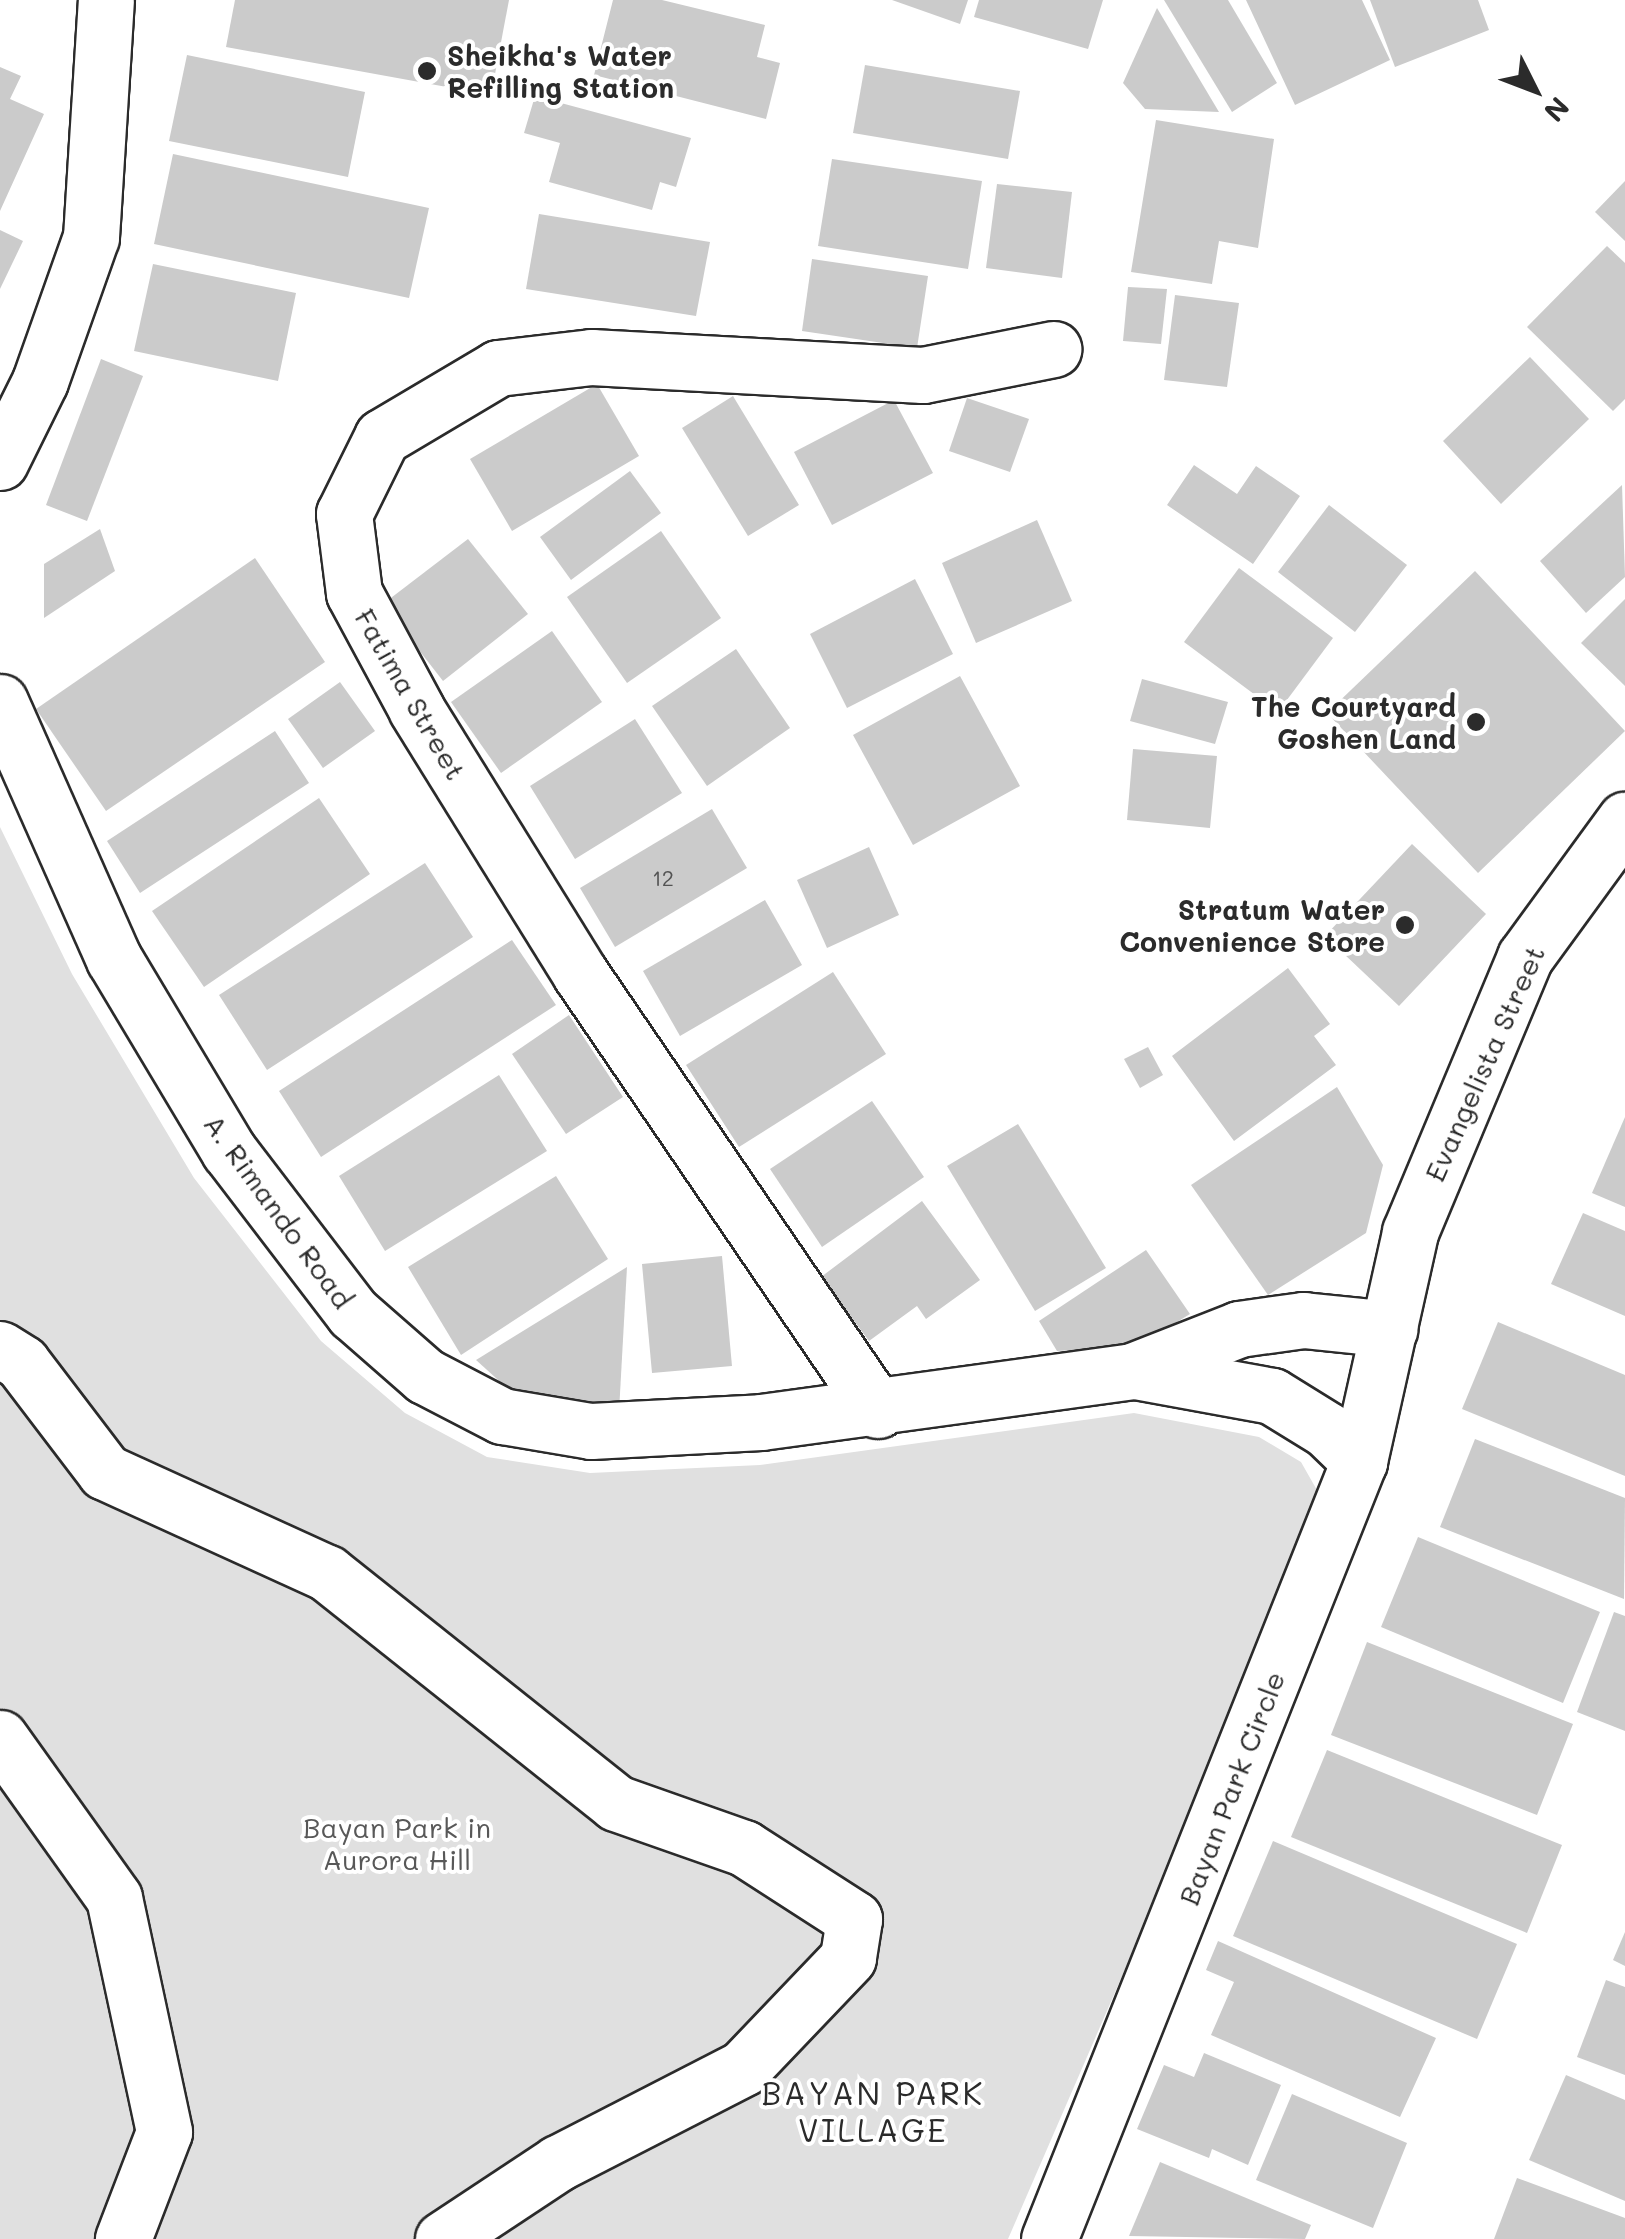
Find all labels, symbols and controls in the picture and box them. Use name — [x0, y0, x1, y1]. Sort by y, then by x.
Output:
place label: Sheikha's Water Refilling Station — [447, 38, 674, 104]
north arrow — [1485, 40, 1585, 140]
marker: Sheikha's Water Refilling Station — [416, 60, 438, 82]
text: N — [1537, 90, 1578, 130]
street label: Fatima Street — [348, 603, 474, 785]
place label: The Courtyard Goshen Land — [1251, 689, 1456, 755]
marker: The Courtyard Goshen Land — [1465, 711, 1487, 733]
house number: 12 — [652, 865, 674, 891]
place label: Stratum Water Convenience Store — [1119, 892, 1385, 958]
marker: Stratum Water Convenience Store — [1394, 914, 1416, 936]
street label: Evangelista Street — [1417, 940, 1551, 1186]
street label: A. Rimando Road — [197, 1107, 361, 1315]
street label: Bayan Park Circle — [1171, 1667, 1291, 1909]
park label: Bayan Park in Aurora Hill — [303, 1810, 491, 1876]
district label: BAYAN PARK VILLAGE — [761, 2074, 985, 2149]

